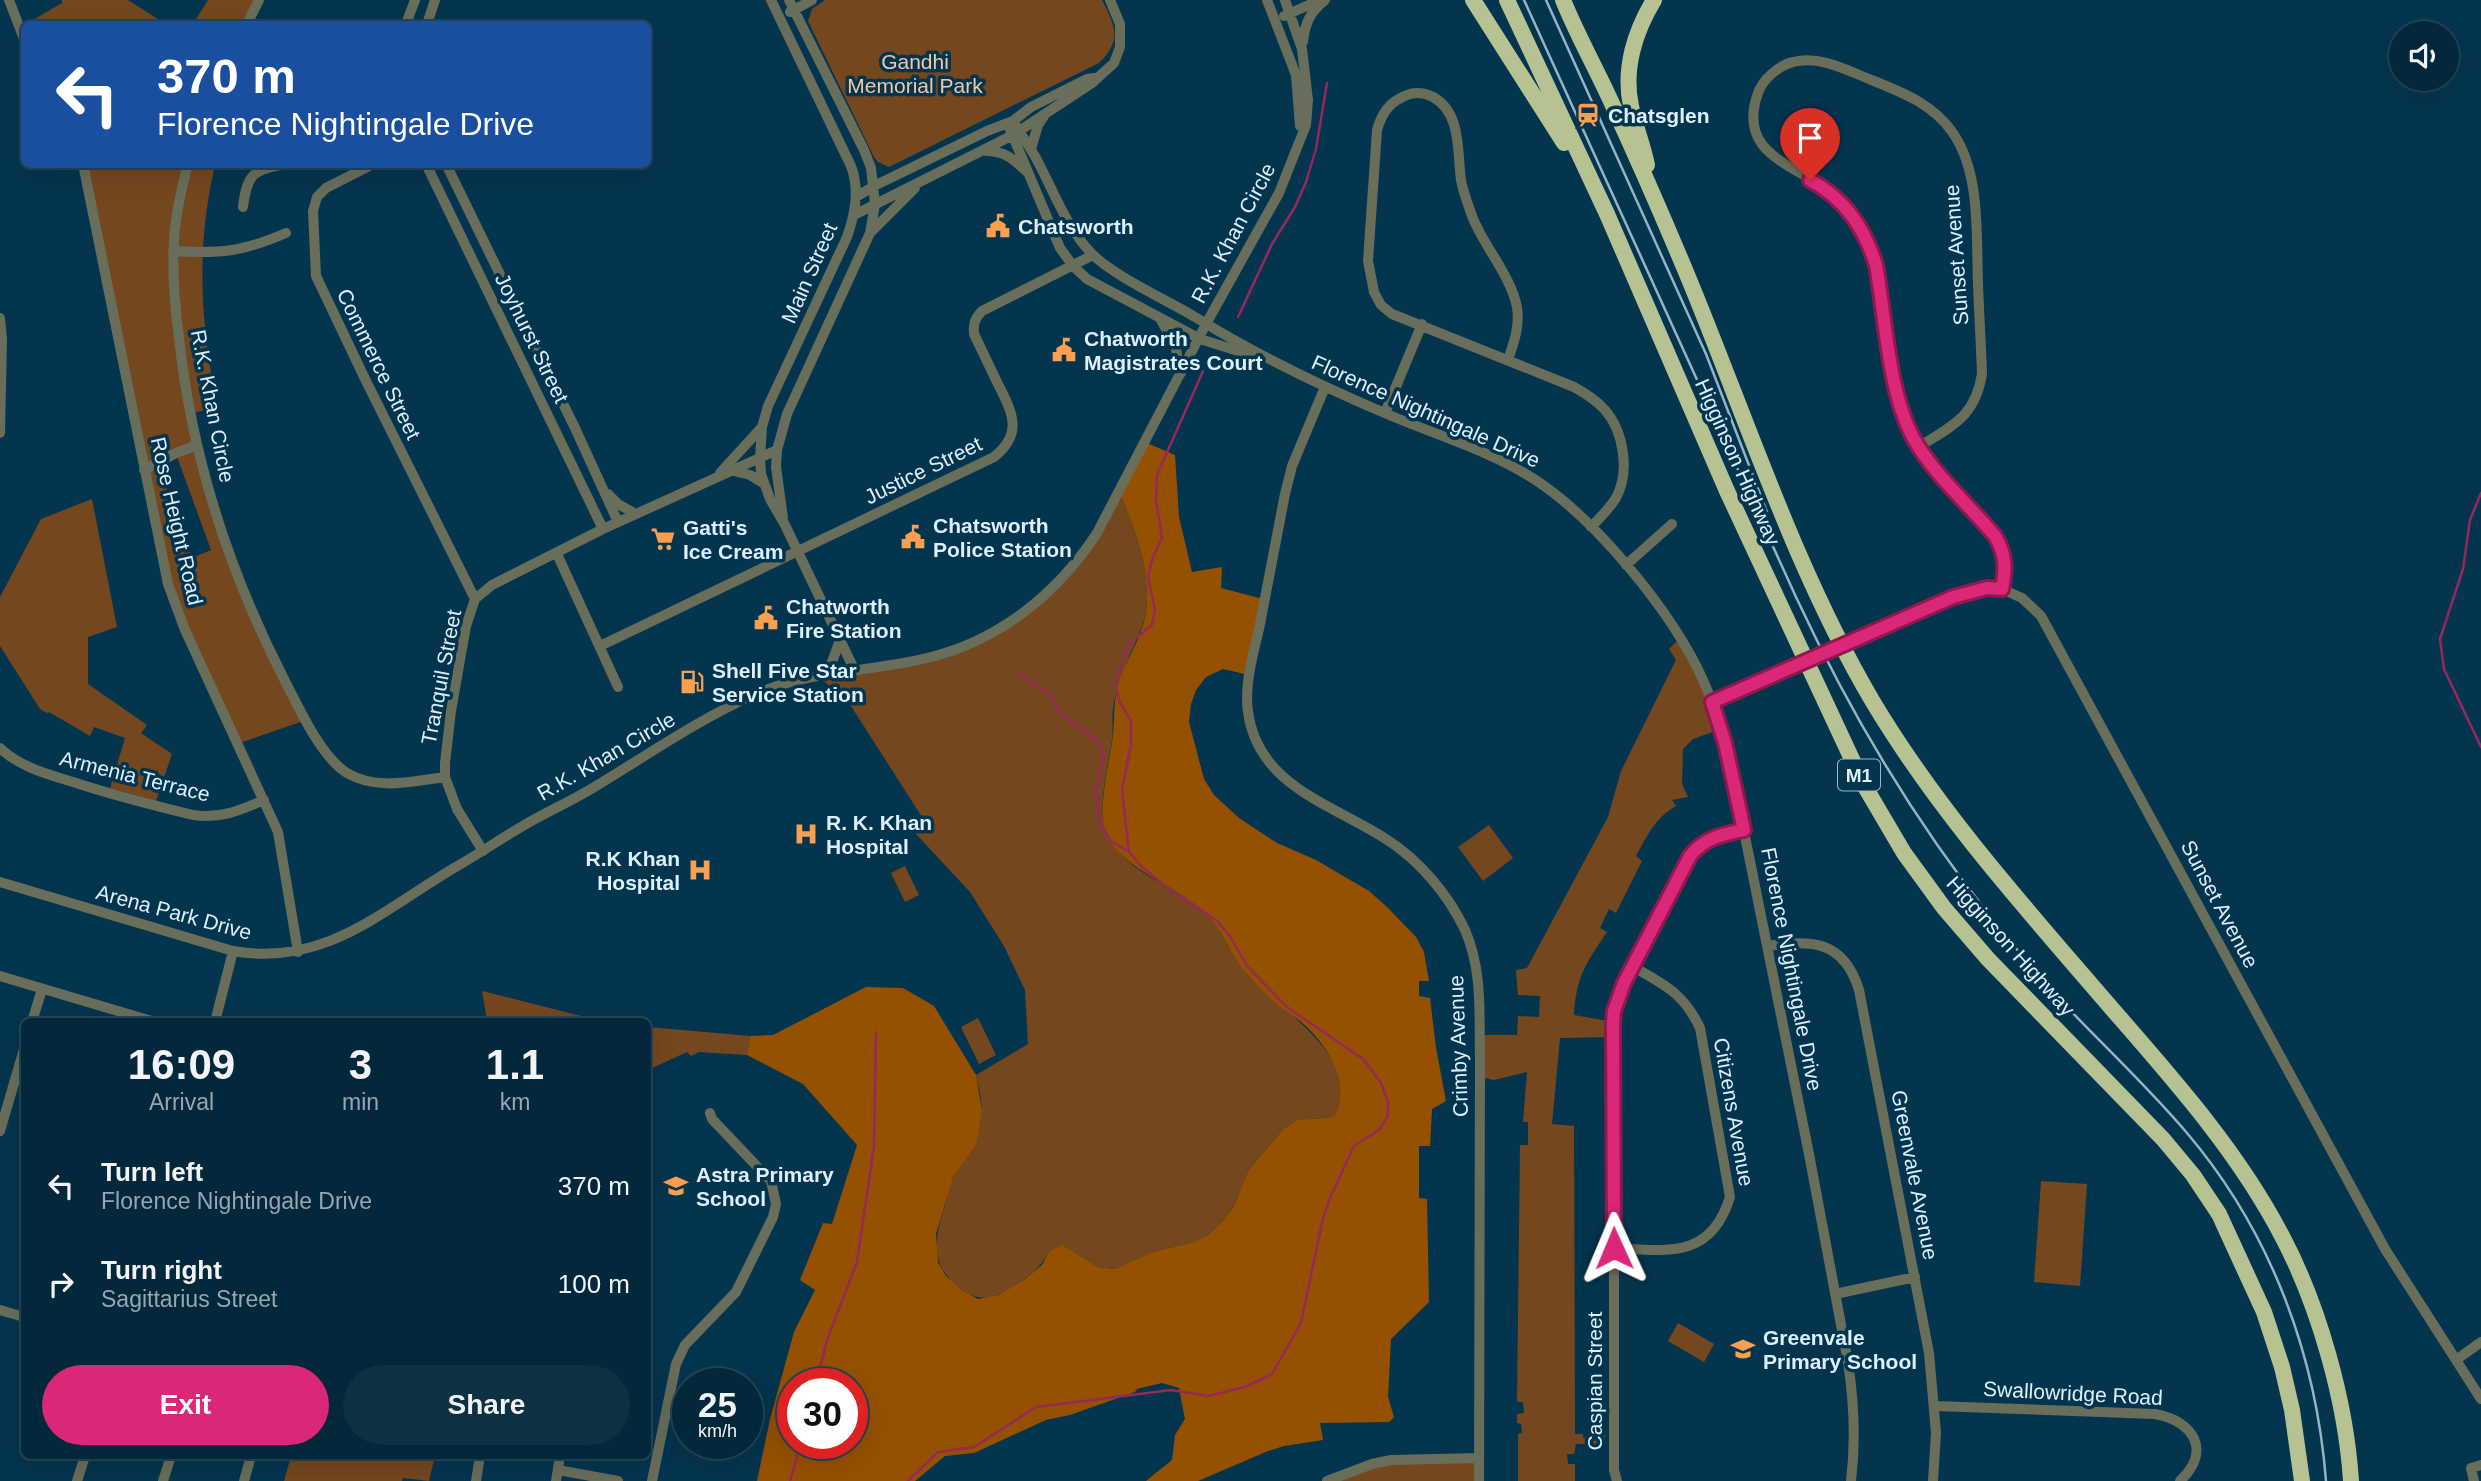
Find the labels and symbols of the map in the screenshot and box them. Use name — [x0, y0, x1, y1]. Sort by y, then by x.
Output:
park label: Gandhi Memorial Park — [847, 50, 983, 97]
station icon: Chatsglen — [1574, 101, 1602, 129]
place label: Chatsglen — [1608, 104, 1710, 127]
pin — [1780, 108, 1840, 180]
street label: R.K. Khan Circle — [1186, 159, 1280, 307]
street label: Sunset Avenue — [1940, 184, 1972, 326]
public building icon: Chatsworth — [984, 212, 1012, 240]
place label: Chatsworth — [1018, 215, 1134, 238]
street label: Main Street — [777, 219, 841, 327]
street label: Joyhurst Street — [491, 269, 573, 407]
street label: Commerce Street — [333, 285, 425, 443]
place label: Chatworth Magistrates Court — [1084, 327, 1263, 374]
street label: R.K. Khan Circle — [187, 328, 239, 484]
public building icon: Chatworth Magistrates Court — [1050, 336, 1078, 364]
street label: Florence Nightingale Drive — [1308, 350, 1544, 472]
street label: Higginson Highway — [1691, 375, 1785, 549]
street label: Justice Street — [861, 432, 985, 508]
street label: Rose Height Road — [146, 435, 208, 607]
place label: Chatsworth Police Station — [933, 514, 1072, 561]
place label: Gatti's Ice Cream — [683, 516, 783, 563]
public building icon: Chatsworth Police Station — [899, 523, 927, 551]
supermarket icon: Gatti's Ice Cream — [649, 525, 677, 553]
place label: Chatworth Fire Station — [786, 595, 902, 642]
public building icon: Chatworth Fire Station — [752, 604, 780, 632]
street label: Tranquil Street — [417, 607, 465, 746]
place label: Shell Five Star Service Station — [712, 659, 864, 706]
fuel station icon: Shell Five Star Service Station — [678, 668, 706, 696]
street label: R.K. Khan Circle — [533, 707, 679, 805]
street label: Armenia Terrace — [58, 746, 212, 806]
road number: M1 — [1838, 760, 1880, 790]
place label: R. K. Khan Hospital — [826, 811, 932, 858]
hospital icon: R. K. Khan Hospital — [792, 820, 820, 848]
street label: Sunset Avenue — [2177, 836, 2263, 972]
street label: Florence Nightingale Drive — [1757, 845, 1827, 1093]
place label: R.K Khan Hospital — [586, 847, 680, 894]
hospital icon: R.K Khan Hospital — [686, 856, 714, 884]
street label: Higginson Highway — [1942, 872, 2080, 1021]
street label: Arena Park Drive — [94, 880, 254, 944]
street label: Crimby Avenue — [1444, 975, 1472, 1117]
street label: Citizens Avenue — [1710, 1036, 1758, 1188]
street label: Greenvale Avenue — [1887, 1088, 1943, 1262]
place label: Astra Primary School — [696, 1163, 834, 1210]
school or university icon: Astra Primary School — [662, 1172, 690, 1200]
position arrow — [1577, 1211, 1651, 1285]
street label: Caspian Street — [1583, 1311, 1606, 1450]
place label: Greenvale Primary School — [1763, 1326, 1917, 1373]
school or university icon: Greenvale Primary School — [1729, 1335, 1757, 1363]
speed limit sign: 30 — [777, 1368, 868, 1459]
street label: Swallowridge Road — [1983, 1377, 2163, 1409]

